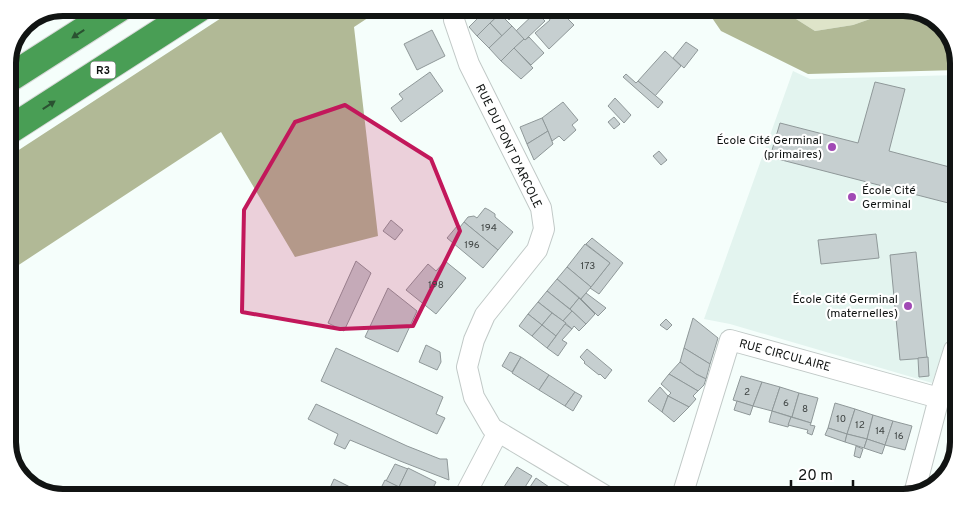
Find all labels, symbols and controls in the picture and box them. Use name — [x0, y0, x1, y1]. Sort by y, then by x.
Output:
one-way arrow — [72, 29, 85, 39]
road number: R3 — [90, 62, 116, 78]
street label: RUE DU PONT D'ARCOLE — [471, 82, 545, 211]
one-way arrow — [42, 100, 55, 109]
place label: École Cité Germinal (primaires) — [717, 133, 822, 163]
marker: École Cité Germinal (primaires) — [826, 141, 838, 153]
place label: École Cité Germinal — [862, 183, 916, 213]
marker: École Cité Germinal — [846, 191, 858, 203]
house number: 194 — [481, 222, 497, 235]
house number: 196 — [464, 239, 480, 252]
house number: 173 — [581, 260, 595, 273]
house number: 198 — [428, 279, 444, 292]
place label: École Cité Germinal (maternelles) — [793, 292, 898, 322]
marker: École Cité Germinal (maternelles) — [902, 300, 914, 312]
street label: RUE CIRCULAIRE — [737, 336, 832, 376]
house number: 2 — [744, 386, 750, 399]
house number: 6 — [783, 397, 789, 410]
house number: 8 — [802, 403, 808, 416]
house number: 10 — [836, 413, 846, 426]
house number: 12 — [855, 419, 865, 432]
house number: 14 — [875, 425, 885, 438]
house number: 16 — [894, 430, 904, 443]
scale bar — [791, 458, 854, 490]
text: 20 m — [798, 467, 833, 486]

